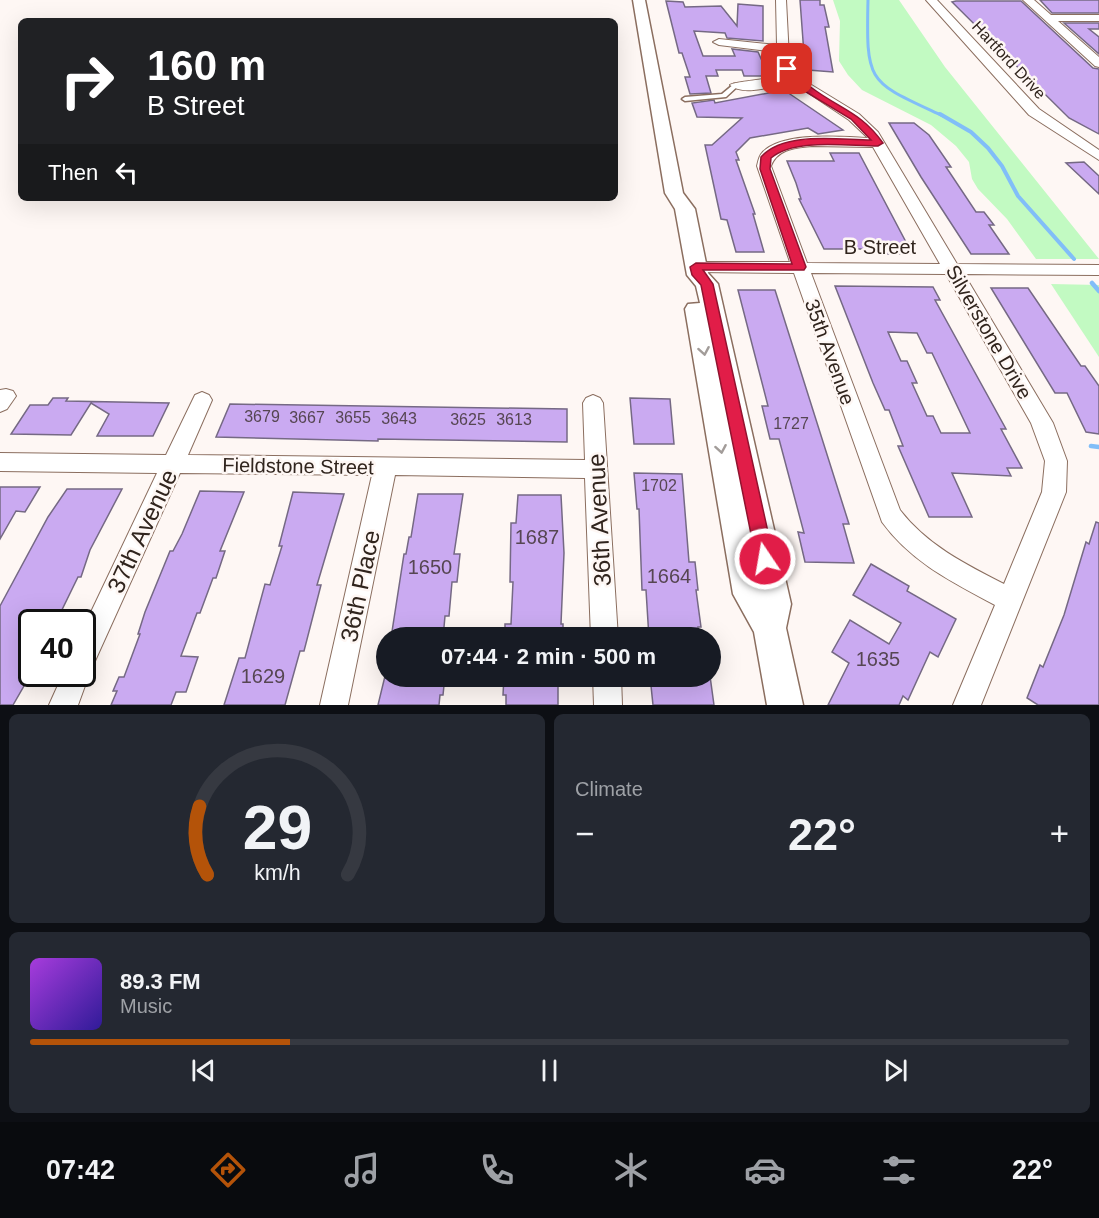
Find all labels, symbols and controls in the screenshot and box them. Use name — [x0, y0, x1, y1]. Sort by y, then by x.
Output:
street label: Hartford Drive — [969, 18, 1049, 102]
icon: right — [48, 42, 126, 120]
text: 160 m — [147, 42, 266, 89]
pin — [761, 43, 812, 94]
icon: arrive — [770, 52, 803, 85]
text: B Street — [147, 91, 245, 121]
icon: left — [110, 156, 143, 189]
text: Then — [48, 160, 98, 185]
street label: B Street — [844, 236, 917, 258]
street label: Silverstone Drive — [942, 261, 1036, 403]
street label: 35th Avenue — [801, 296, 859, 408]
one-way arrow — [697, 346, 710, 356]
house number: 3679 — [244, 408, 280, 425]
house number: 3667 — [289, 409, 325, 426]
house number: 3655 — [335, 409, 371, 426]
house number: 3643 — [381, 410, 417, 427]
house number: 3625 — [450, 411, 486, 428]
house number: 3613 — [496, 411, 532, 428]
house number: 1727 — [773, 415, 809, 432]
one-way arrow — [714, 443, 727, 453]
street label: 36th Avenue — [582, 453, 616, 587]
street label: Fieldstone Street — [222, 454, 374, 478]
street label: 37th Avenue — [102, 465, 182, 597]
house number: 1702 — [641, 477, 677, 494]
house number: 1687 — [515, 526, 559, 548]
position arrow — [733, 527, 797, 591]
street label: 36th Place — [335, 528, 385, 644]
house number: 1650 — [408, 556, 452, 578]
house number: 1664 — [647, 565, 691, 587]
speed limit sign: 40 — [18, 609, 96, 687]
text: 07:44 · 2 min · 500 m — [441, 644, 656, 669]
house number: 1635 — [856, 648, 900, 670]
house number: 1629 — [241, 665, 285, 687]
text: Climate — [575, 778, 643, 800]
text: 29 — [242, 793, 312, 862]
text: 22° — [788, 809, 856, 860]
text: − — [575, 815, 594, 852]
text: + — [1050, 815, 1069, 852]
text: km/h — [254, 862, 300, 886]
text: 89.3 FM — [120, 969, 201, 994]
text: Music — [120, 995, 172, 1017]
icon: previous — [187, 1054, 220, 1087]
icon: pause — [533, 1054, 566, 1087]
icon: next — [879, 1054, 912, 1087]
icon: directions — [207, 1149, 249, 1191]
icon: music — [341, 1149, 383, 1191]
icon: phone — [476, 1149, 518, 1191]
icon: climate — [610, 1149, 652, 1191]
icon: car — [744, 1149, 786, 1191]
icon: filters — [878, 1149, 920, 1191]
text: 07:42 — [46, 1155, 115, 1185]
text: 22° — [1012, 1155, 1053, 1185]

